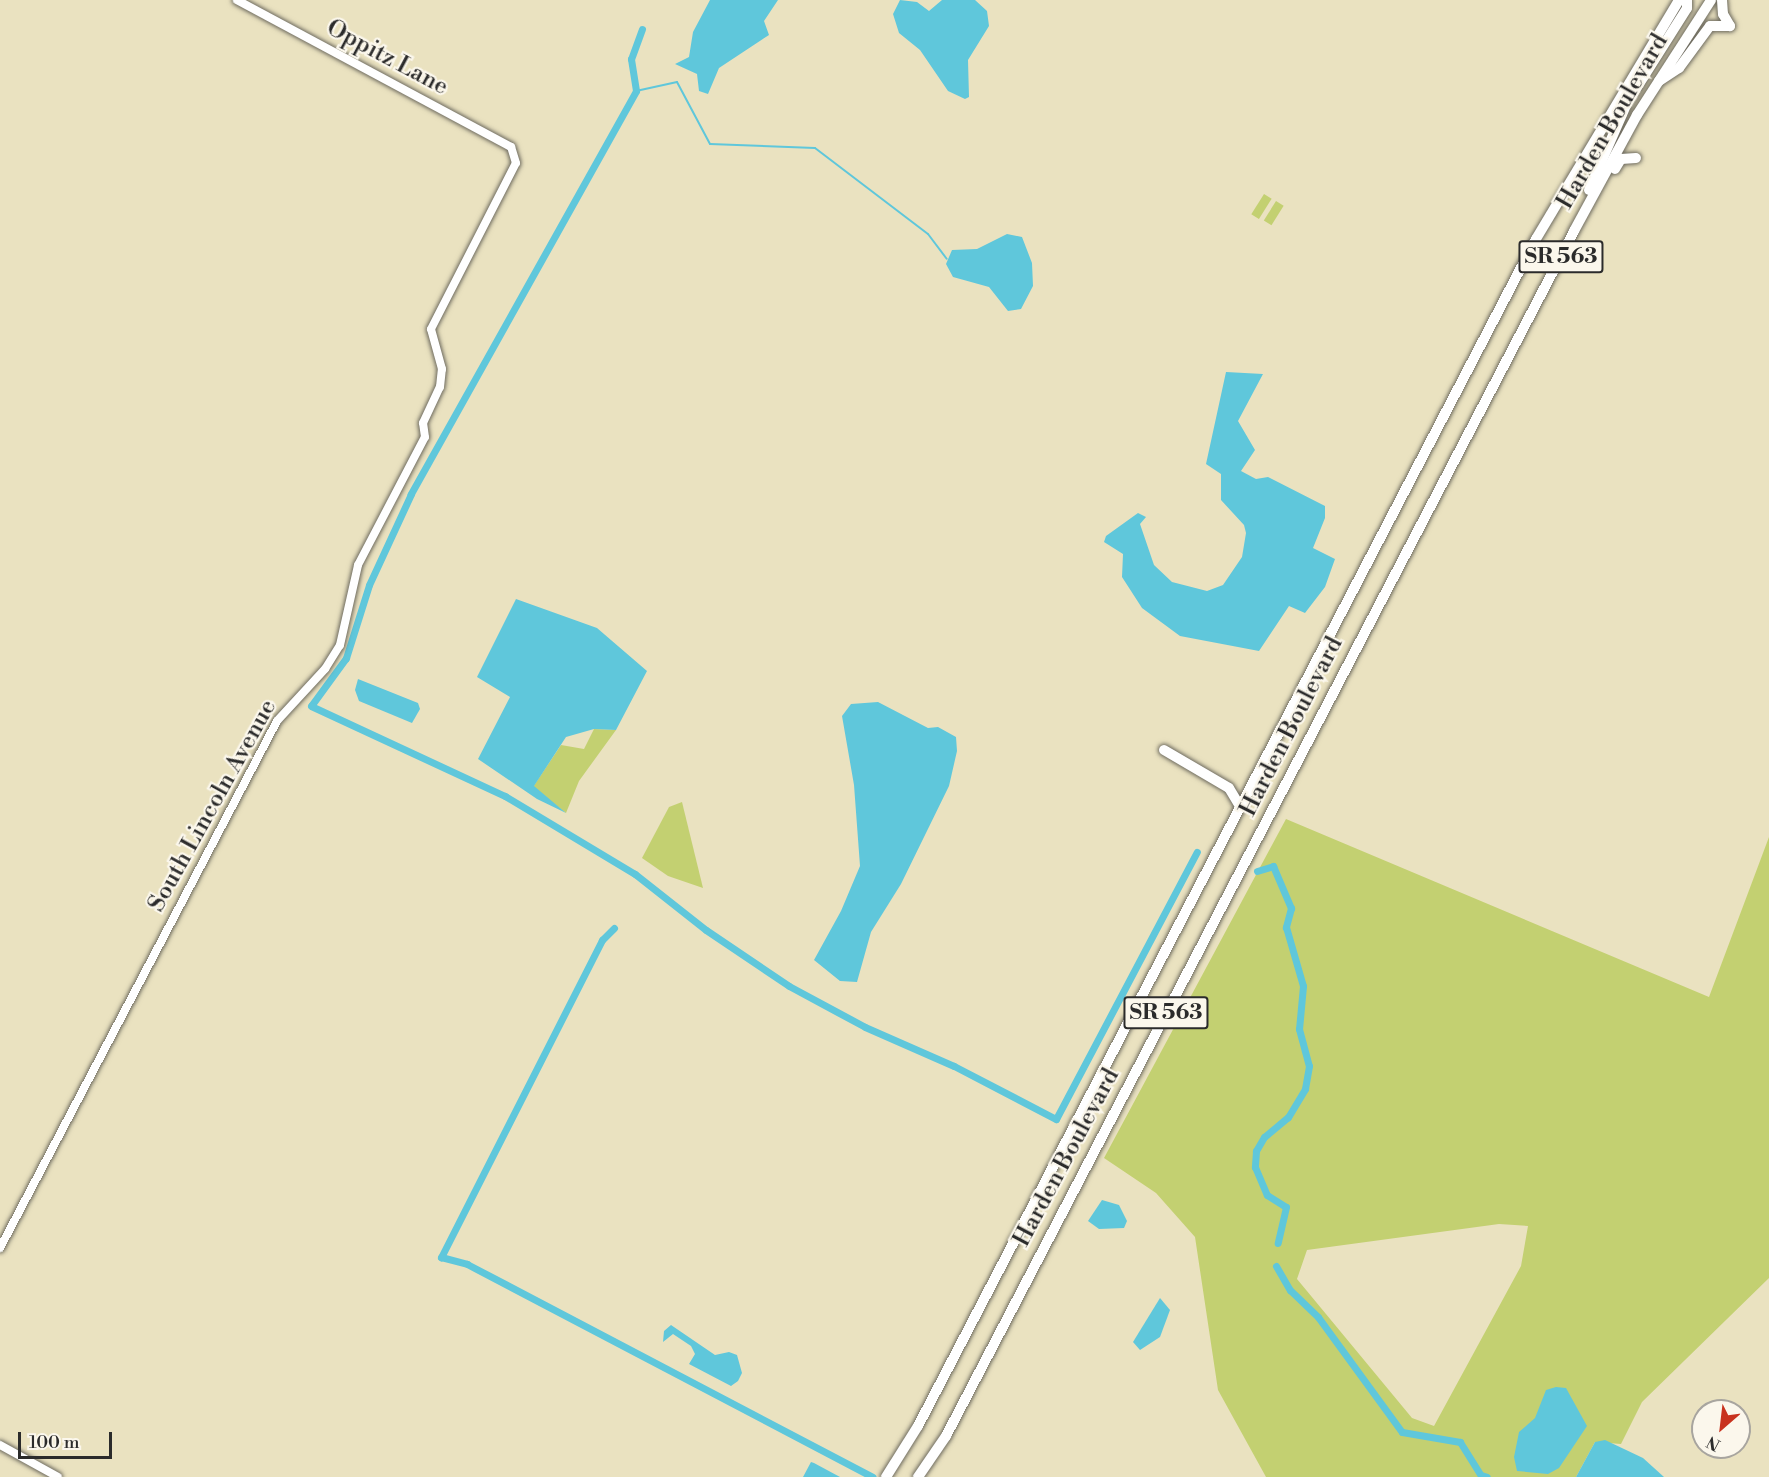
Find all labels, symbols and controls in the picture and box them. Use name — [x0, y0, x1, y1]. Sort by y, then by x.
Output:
street label: Oppitz Lane — [321, 14, 453, 102]
street label: Harden Boulevard — [1551, 29, 1675, 215]
road number: SR 563 — [1518, 238, 1604, 276]
street label: Harden Boulevard — [1234, 632, 1350, 822]
street label: South Lincoln Avenue — [143, 695, 283, 917]
road number: SR 563 — [1122, 994, 1210, 1032]
street label: Harden Boulevard — [1008, 1064, 1126, 1252]
north arrow — [1691, 1399, 1751, 1459]
scale bar — [21, 1420, 116, 1458]
text: 100 m — [29, 1431, 80, 1454]
text: N — [1703, 1431, 1724, 1455]

